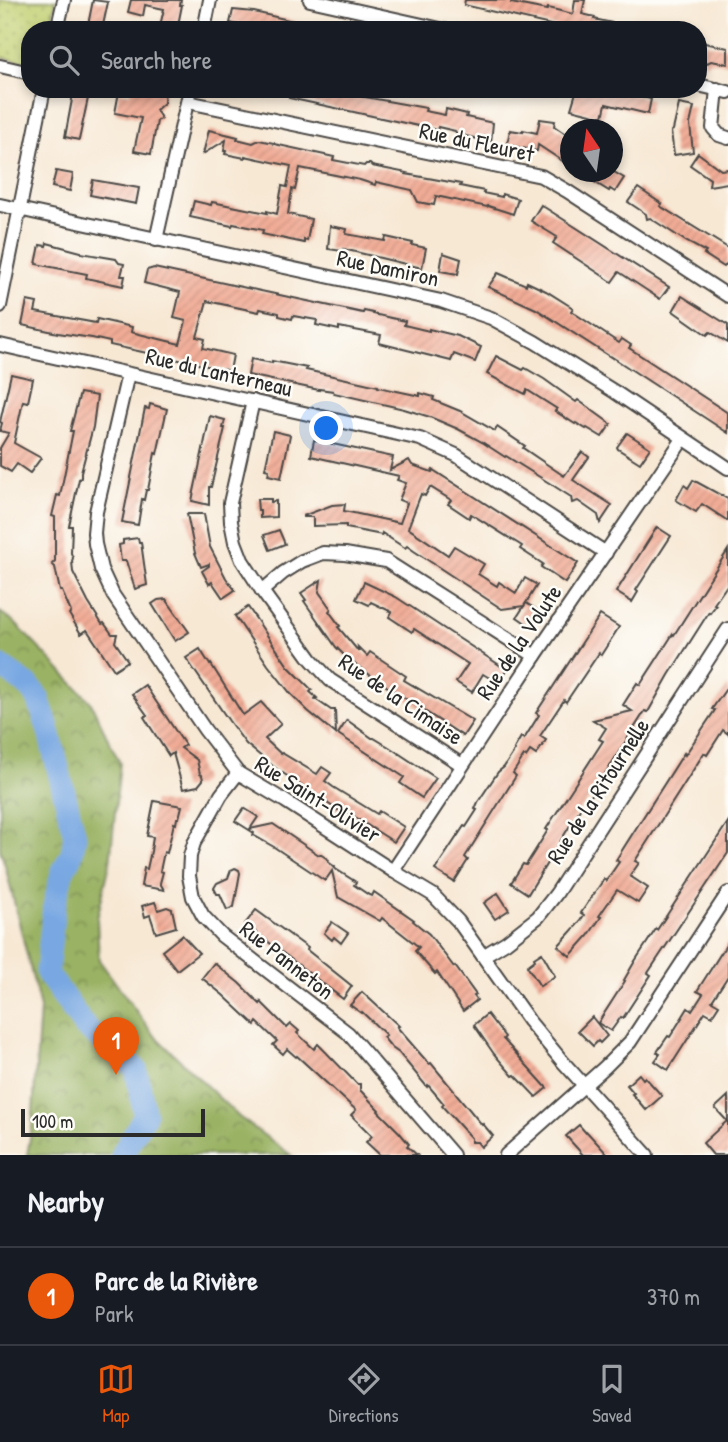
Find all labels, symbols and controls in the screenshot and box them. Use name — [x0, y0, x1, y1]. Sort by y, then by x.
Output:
search box — [21, 21, 707, 98]
icon: search — [45, 41, 83, 79]
text: Search here — [101, 42, 212, 77]
street label: Rue du Fleuret — [417, 114, 538, 169]
north arrow — [560, 119, 623, 182]
street label: Rue Damiron — [334, 242, 442, 293]
street label: Rue du Lanterneau — [143, 340, 295, 403]
your location — [309, 411, 343, 445]
street label: Rue de la Volute — [469, 578, 568, 705]
street label: Rue de la Cimaise — [333, 646, 469, 752]
street label: Rue de la Ritournelle — [539, 712, 656, 869]
street label: Rue Saint-Olivier — [249, 748, 387, 850]
street label: Rue Panneton — [234, 913, 341, 1006]
pin: 1 — [93, 1017, 139, 1075]
scale bar — [21, 1106, 205, 1138]
text: 100 m — [32, 1108, 73, 1134]
text: Nearby — [28, 1181, 104, 1221]
text: Parc de la Rivière — [95, 1263, 258, 1298]
text: 1 — [47, 1281, 55, 1312]
text: 370 m — [647, 1281, 700, 1312]
text: Park — [95, 1298, 133, 1329]
tab: Map — [97, 1360, 135, 1428]
tab: Directions — [329, 1360, 399, 1428]
tab: Saved — [592, 1360, 631, 1428]

